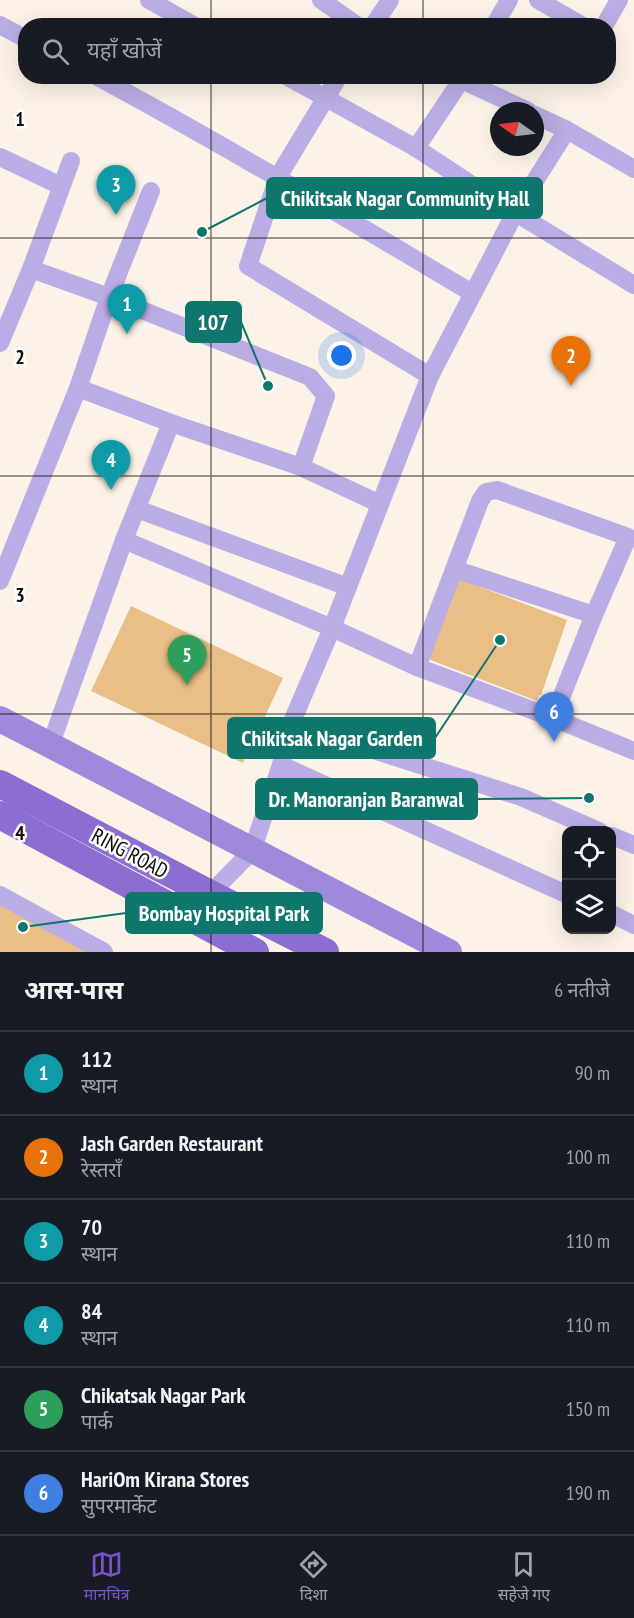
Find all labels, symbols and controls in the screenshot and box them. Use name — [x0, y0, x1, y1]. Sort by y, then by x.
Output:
search box — [18, 18, 616, 84]
icon: search — [39, 35, 72, 68]
text: यहाँ खोजें — [87, 36, 162, 64]
north arrow — [490, 102, 544, 156]
text: 1 — [15, 106, 25, 132]
pin: 3 — [96, 166, 136, 215]
callout: Chikitsak Nagar Community Hall — [267, 178, 542, 218]
text: Chikitsak Nagar Community Hall — [281, 184, 530, 212]
pin: 1 — [108, 284, 146, 334]
callout: 107 — [186, 302, 241, 342]
text: 107 — [197, 308, 229, 336]
pin: 2 — [552, 336, 590, 386]
your location — [327, 341, 356, 370]
text: 2 — [15, 344, 25, 370]
pin: 4 — [92, 440, 130, 490]
text: 3 — [15, 582, 25, 608]
pin: 5 — [168, 636, 207, 685]
pin: 6 — [534, 692, 574, 742]
callout: Chikitsak Nagar Garden — [228, 718, 435, 758]
text: Chikitsak Nagar Garden — [241, 724, 423, 752]
callout: Dr. Manoranjan Baranwal — [256, 779, 477, 819]
text: Dr. Manoranjan Baranwal — [269, 785, 464, 813]
text: 4 — [15, 820, 25, 846]
street label: RING ROAD — [87, 822, 173, 884]
map controls — [562, 826, 616, 934]
button: locate — [562, 826, 616, 880]
button: layers — [562, 880, 616, 934]
callout: Bombay Hospital Park — [126, 893, 322, 933]
text: Bombay Hospital Park — [139, 899, 310, 927]
text: आस-पास — [24, 973, 124, 1006]
text: 6 नतीजे — [554, 977, 610, 1003]
text: 112 — [81, 1045, 113, 1073]
text: 1 — [39, 1060, 48, 1086]
text: 90 m — [575, 1060, 610, 1086]
text: स्थान — [81, 1073, 117, 1099]
text: Jash Garden Restaurant — [81, 1129, 263, 1157]
text: 2 — [39, 1144, 48, 1170]
text: 100 m — [566, 1144, 610, 1170]
text: रेस्तराँ — [81, 1157, 122, 1183]
text: 70 — [81, 1213, 102, 1241]
text: 3 — [39, 1228, 48, 1254]
text: 110 m — [566, 1228, 610, 1254]
text: स्थान — [81, 1241, 117, 1267]
text: 84 — [81, 1297, 102, 1325]
text: 4 — [39, 1312, 48, 1338]
text: 110 m — [566, 1312, 610, 1338]
text: स्थान — [81, 1325, 117, 1351]
text: Chikatsak Nagar Park — [81, 1381, 246, 1409]
text: 5 — [39, 1396, 48, 1422]
text: 150 m — [566, 1396, 610, 1422]
text: पार्क — [81, 1409, 113, 1435]
text: HariOm Kirana Stores — [81, 1465, 249, 1493]
text: 6 — [39, 1480, 48, 1506]
text: 190 m — [566, 1480, 610, 1506]
text: सुपरमार्केट — [81, 1493, 157, 1519]
tab: मानचित्र — [84, 1548, 130, 1607]
tab: दिशा — [297, 1548, 330, 1607]
tab: सहेजे गए — [498, 1548, 550, 1607]

